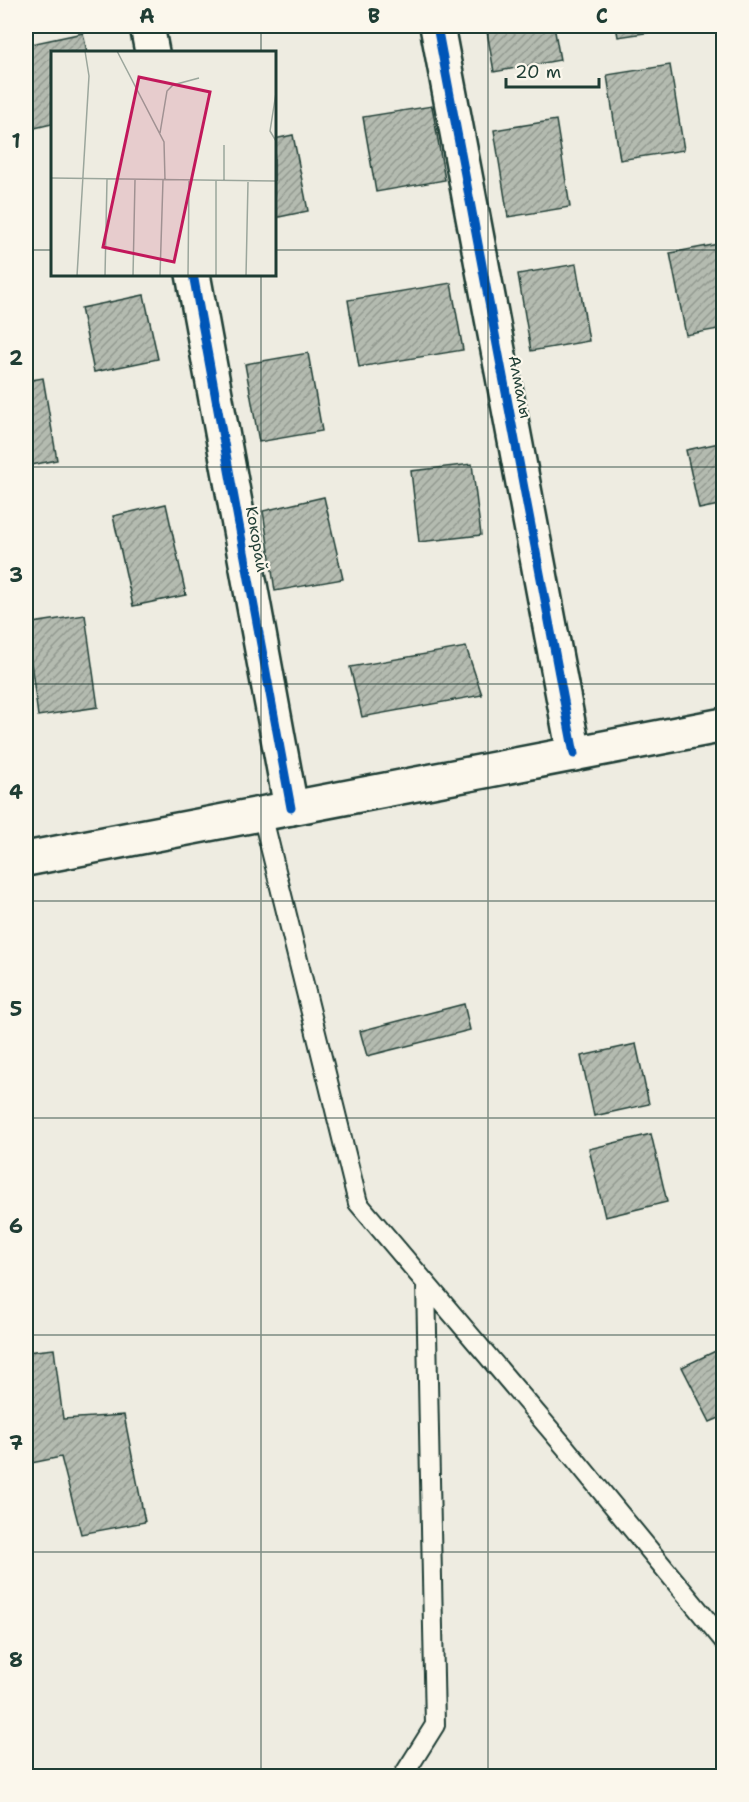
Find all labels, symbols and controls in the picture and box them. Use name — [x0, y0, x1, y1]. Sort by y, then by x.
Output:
text: A — [139, 3, 155, 29]
text: B — [368, 3, 380, 29]
text: C — [596, 3, 608, 29]
inset map — [51, 51, 276, 276]
scale bar — [506, 51, 599, 89]
text: 20 m — [515, 60, 561, 84]
text: 1 — [11, 128, 21, 154]
text: 2 — [9, 345, 23, 371]
street label: Алмалы — [504, 354, 536, 420]
street label: Кокорай — [241, 504, 273, 574]
text: 3 — [9, 562, 23, 588]
text: 4 — [9, 779, 23, 805]
text: 5 — [10, 996, 22, 1022]
text: 6 — [9, 1213, 23, 1239]
text: 7 — [9, 1430, 23, 1456]
text: 8 — [9, 1647, 23, 1673]

